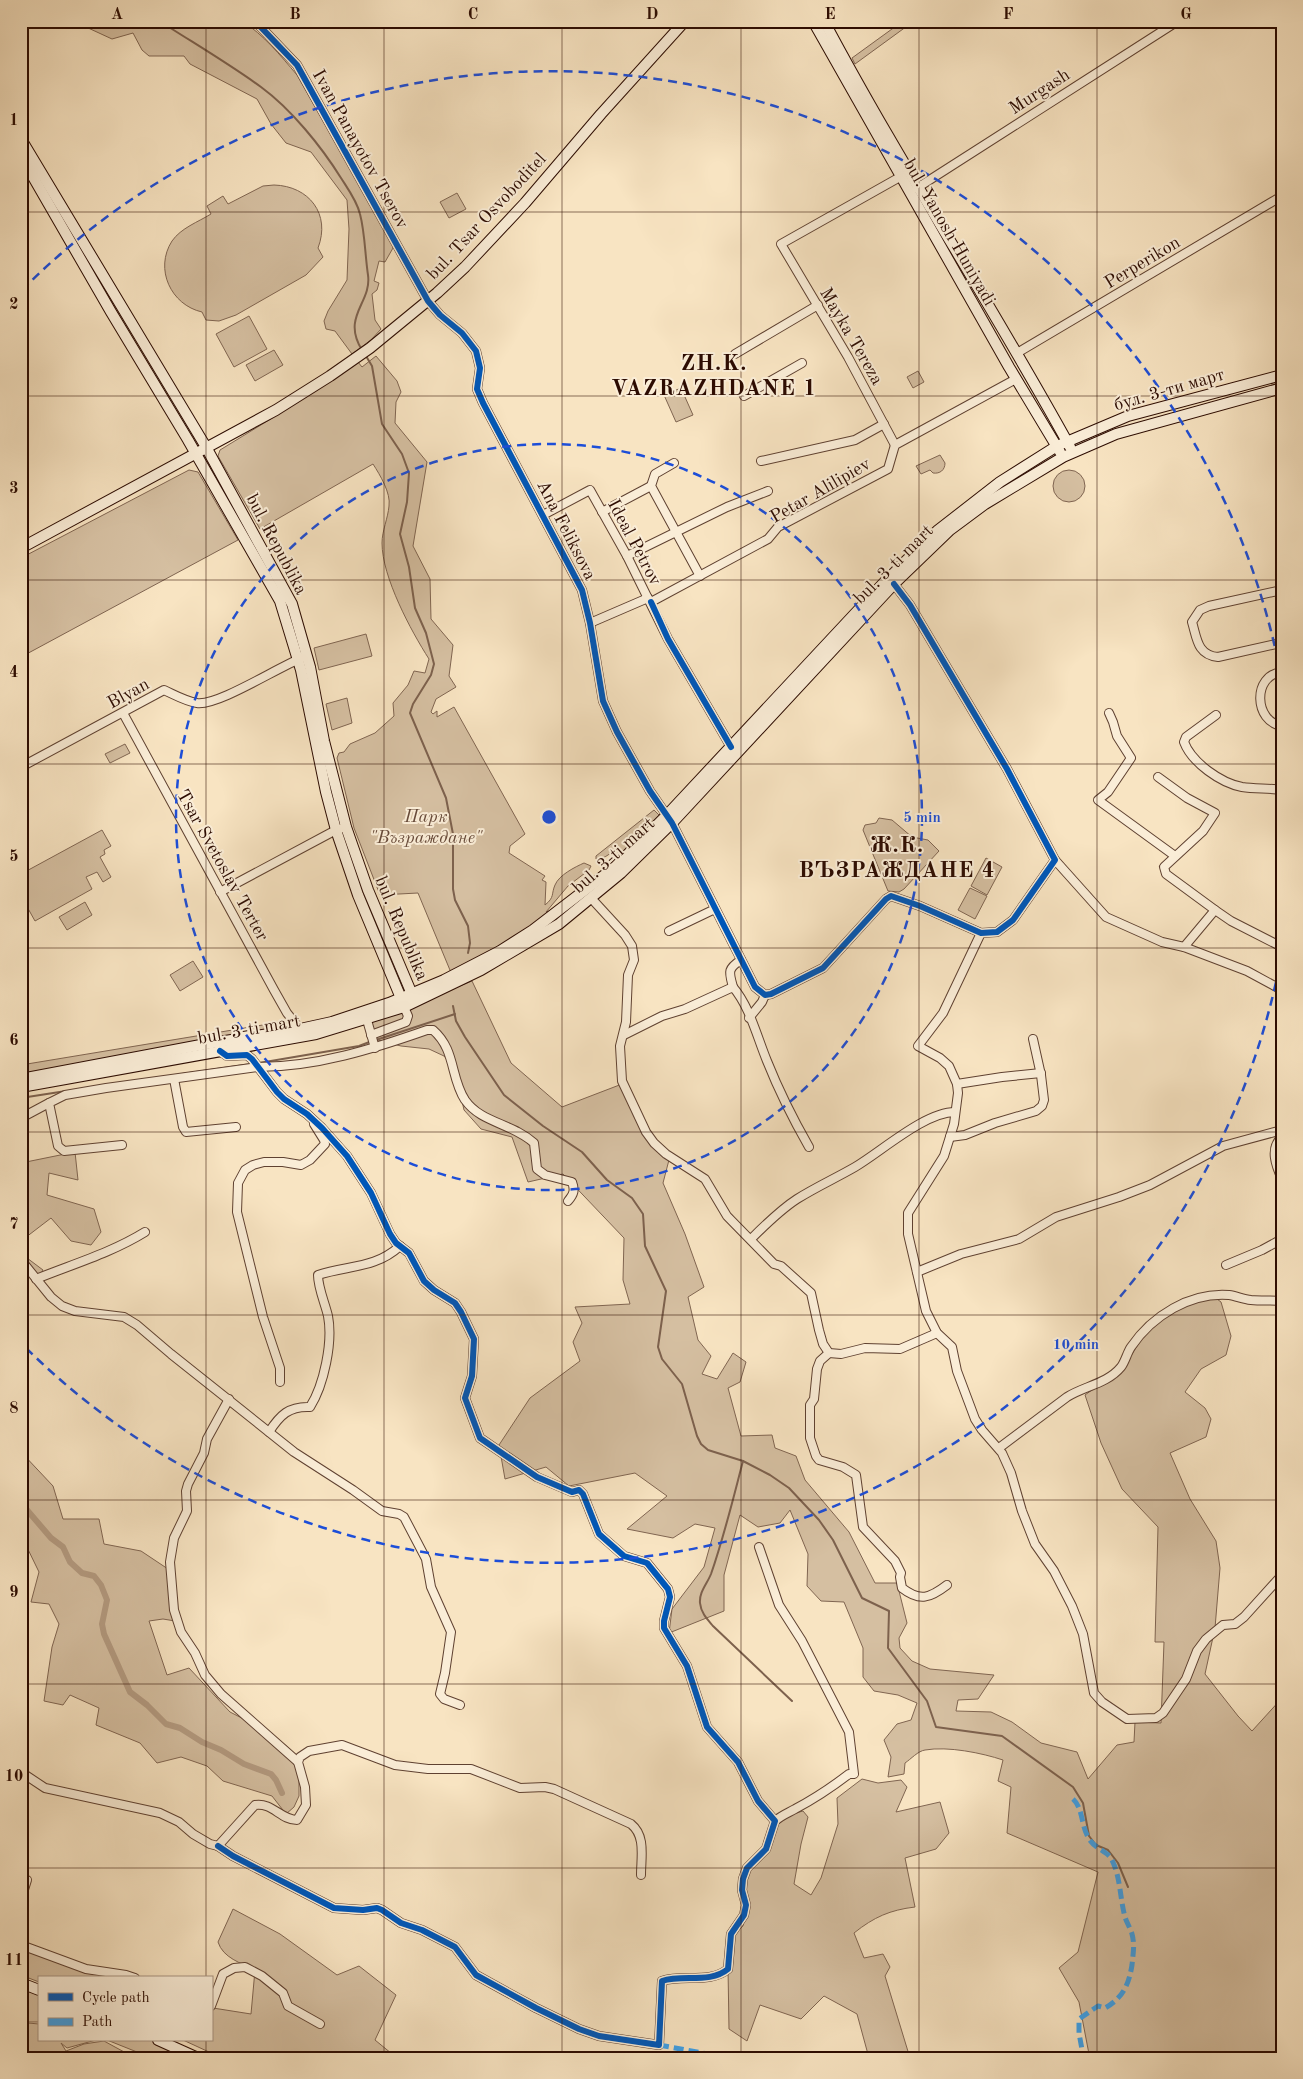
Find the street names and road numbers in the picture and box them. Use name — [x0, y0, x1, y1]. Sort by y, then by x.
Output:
street label: Murgash — [1006, 66, 1073, 118]
street label: Ivan Panayotov Tserov — [309, 67, 412, 233]
street label: bul. Tsar Osvoboditel — [424, 150, 550, 283]
street label: bul. Yanosh Huniyadi — [900, 156, 999, 309]
street label: Perperikon — [1102, 233, 1184, 292]
street label: Mayka Tereza — [816, 285, 886, 388]
street label: бул. 3-ти март — [1112, 366, 1227, 414]
street label: Petar Alilipiev — [767, 455, 874, 527]
street label: Ana Feliksova — [533, 478, 599, 583]
street label: bul. Republika — [242, 491, 310, 598]
street label: Ideal Petrov — [604, 497, 664, 589]
street label: bul. 3-ti mart — [851, 522, 937, 608]
street label: Blyan — [105, 675, 153, 713]
street label: Tsar Svetoslav Terter — [173, 787, 272, 945]
street label: bul. 3-ti mart — [569, 814, 658, 897]
street label: bul. Republika — [371, 874, 431, 983]
street label: bul. 3-ti mart — [196, 1012, 302, 1048]

